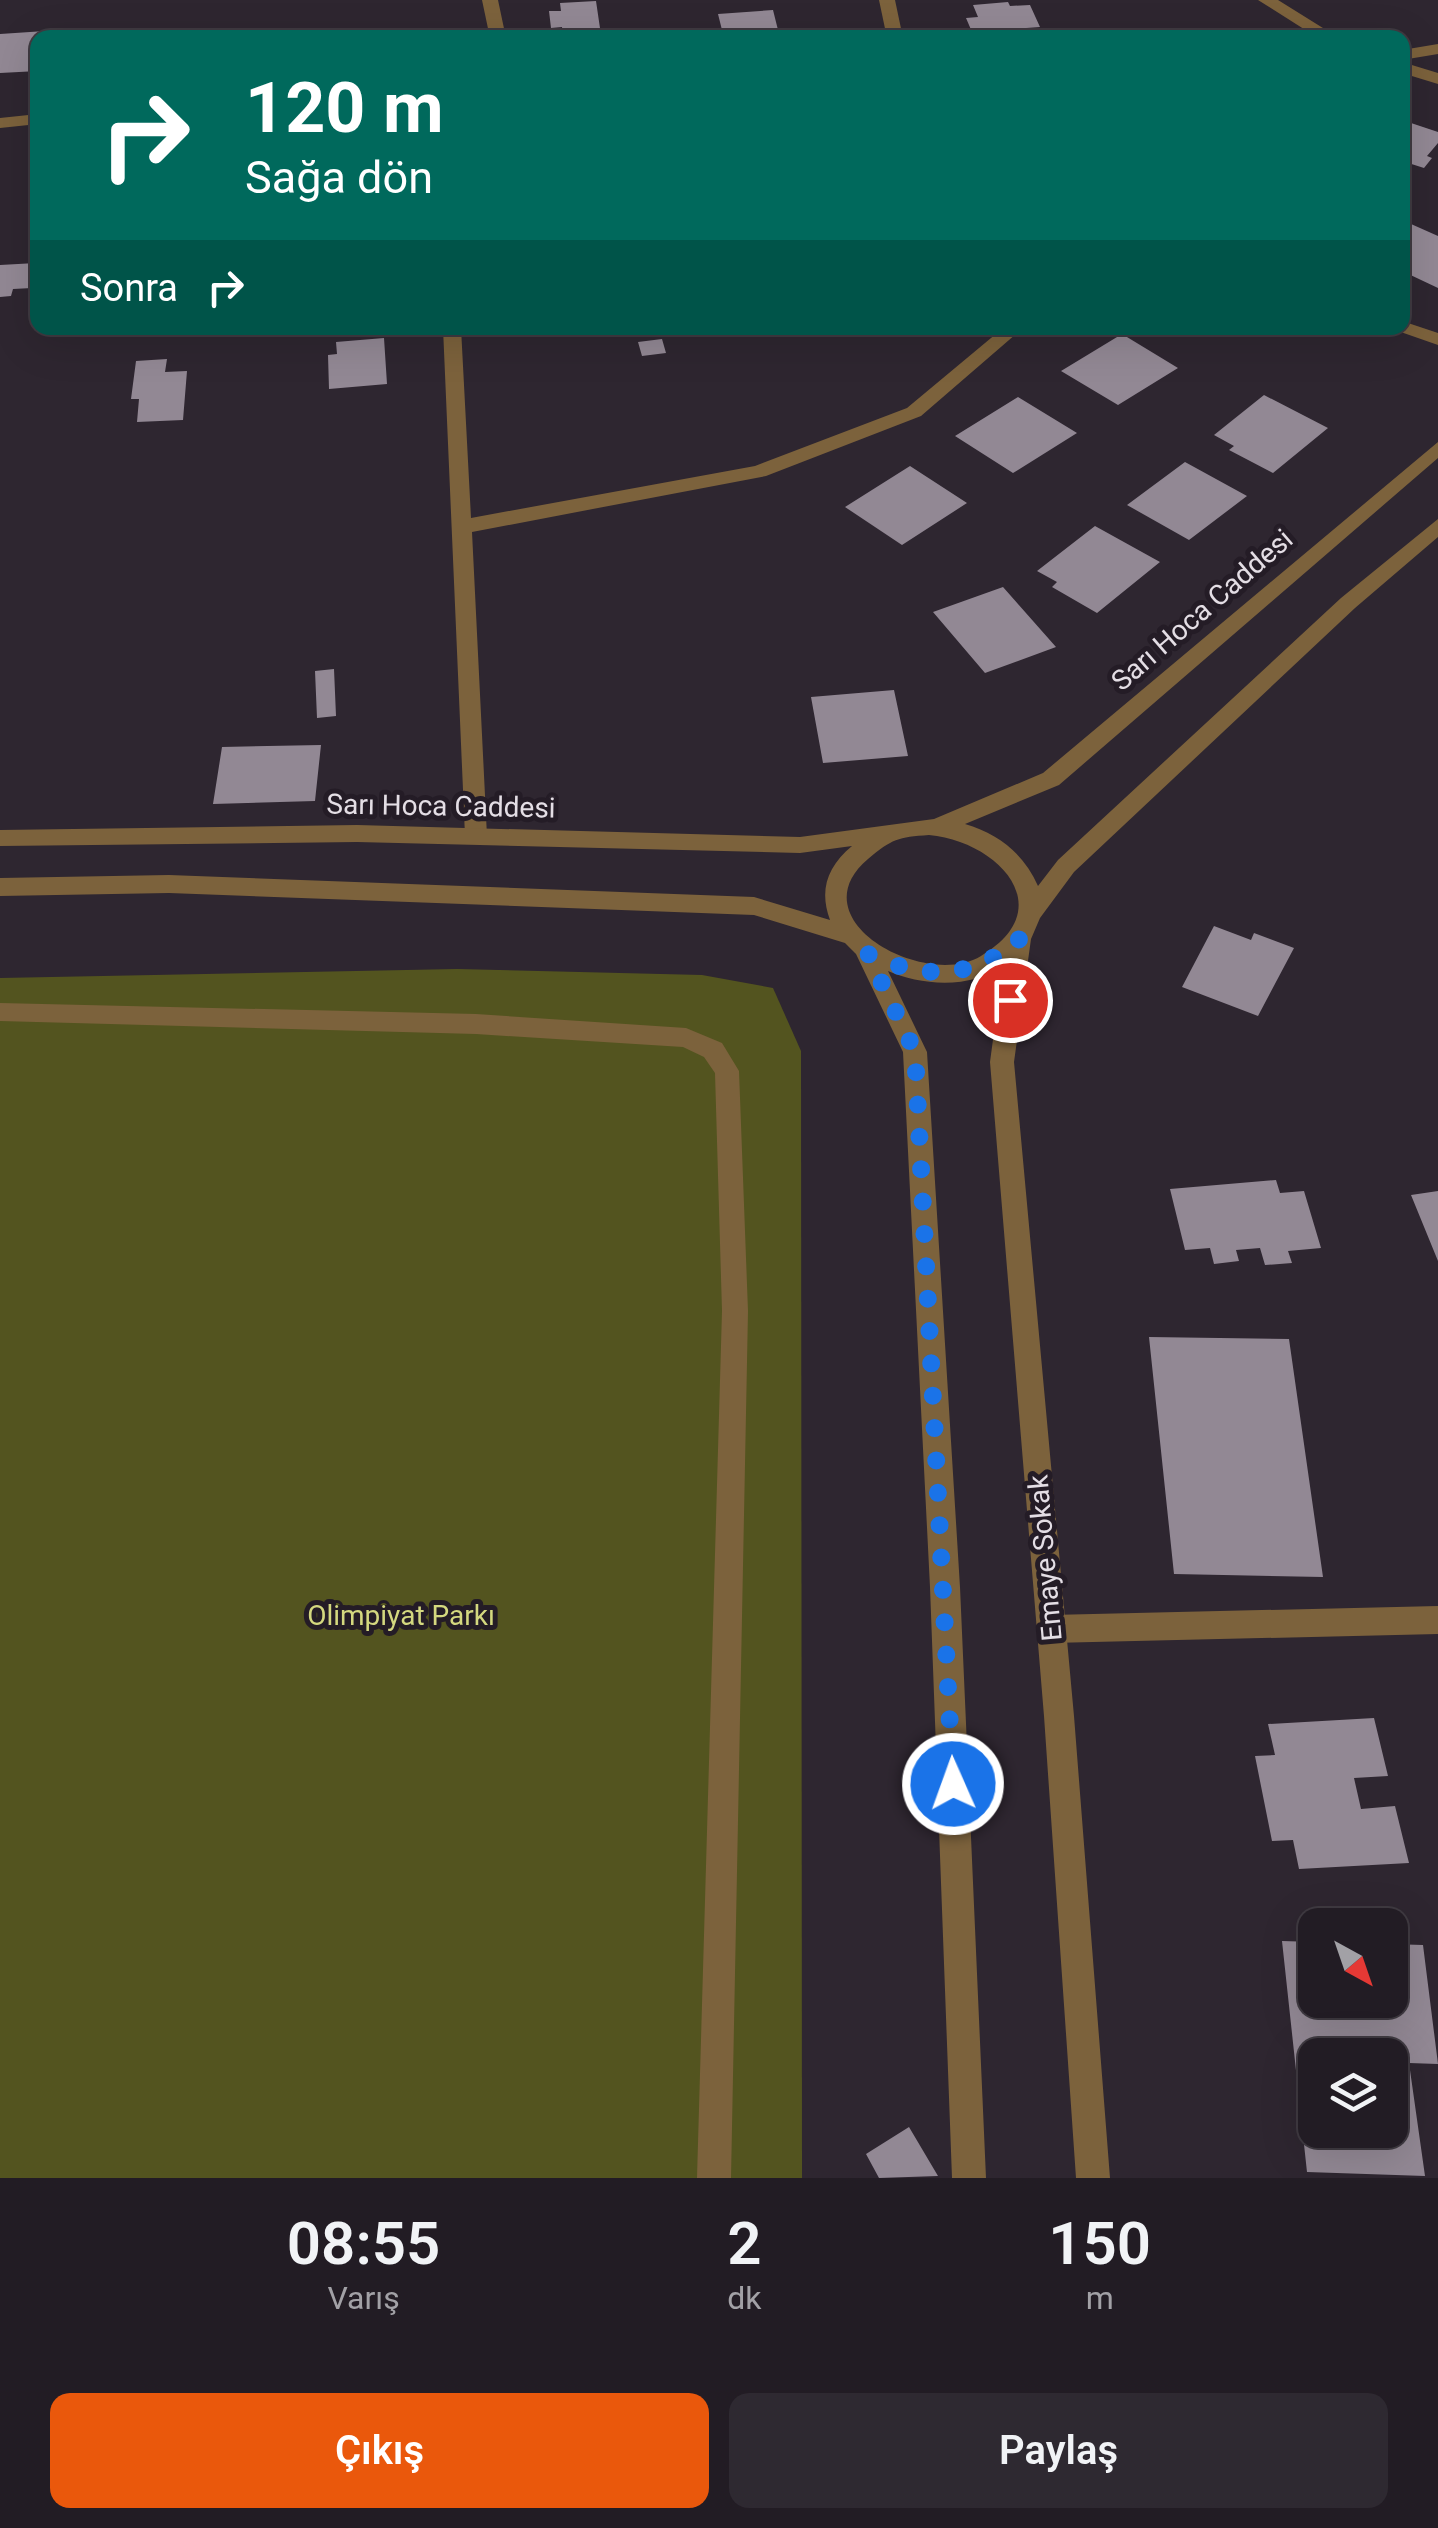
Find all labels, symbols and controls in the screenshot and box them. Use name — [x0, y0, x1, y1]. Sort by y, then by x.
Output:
text: 120 m — [245, 67, 444, 149]
icon: right — [80, 70, 210, 200]
text: Sağa dön — [245, 151, 433, 204]
icon: right — [198, 260, 253, 315]
text: Sonra — [80, 266, 178, 310]
street label: Sarı Hoca Caddesi — [1105, 522, 1299, 698]
street label: Sarı Hoca Caddesi — [326, 788, 556, 824]
pin — [968, 958, 1053, 1043]
icon: arrive — [983, 973, 1038, 1028]
street label: Emaye Sokak — [1021, 1473, 1069, 1642]
park label: Olimpiyat Parkı — [307, 1599, 495, 1632]
position arrow — [901, 1732, 1005, 1836]
north arrow — [1298, 1908, 1408, 2018]
map controls — [1298, 1908, 1408, 2148]
button: layers — [1298, 2038, 1408, 2148]
text: 08:55 — [287, 2208, 440, 2279]
text: 2 — [727, 2208, 761, 2279]
text: 150 — [1048, 2208, 1151, 2279]
text: Varış — [327, 2279, 400, 2317]
text: dk — [727, 2279, 761, 2317]
text: m — [1086, 2279, 1114, 2317]
button: Çıkış — [50, 2393, 709, 2508]
button: Paylaş — [729, 2393, 1388, 2508]

